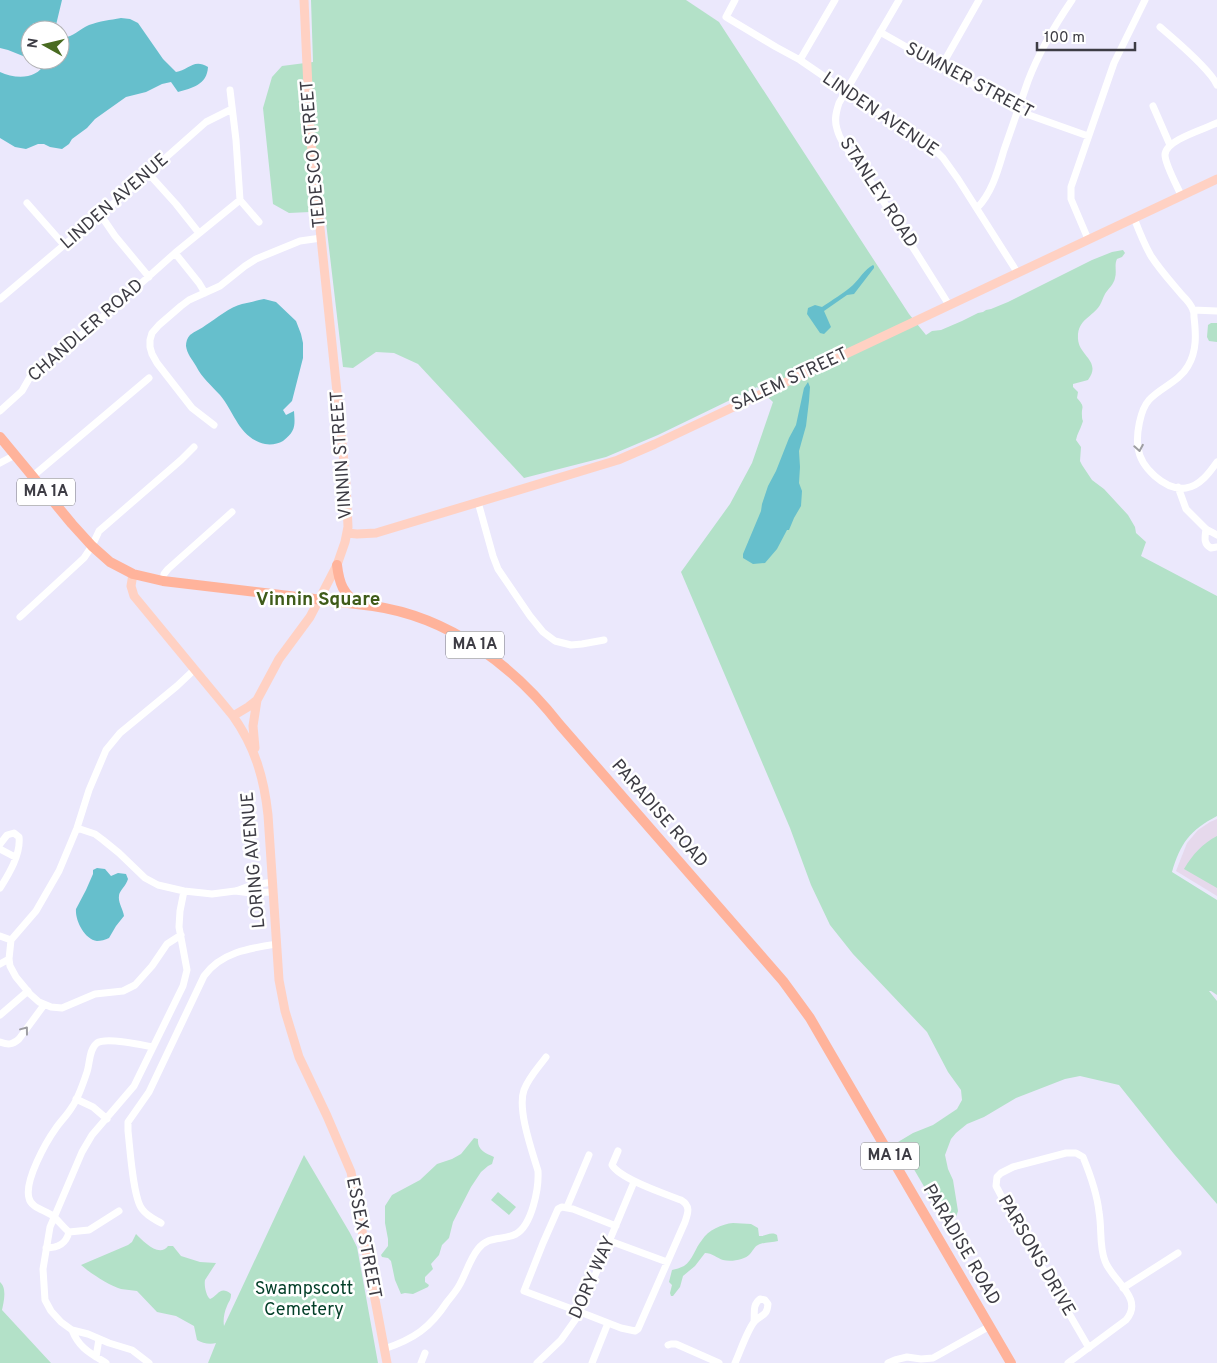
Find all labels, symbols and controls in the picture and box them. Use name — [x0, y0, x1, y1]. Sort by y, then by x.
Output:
north arrow — [20, 20, 70, 70]
scale bar — [1037, 20, 1134, 52]
text: 100 m — [1044, 29, 1085, 48]
text: N — [24, 37, 43, 50]
street label: SUMNER STREET — [901, 38, 1037, 124]
street label: LINDEN AVENUE — [817, 68, 943, 162]
street label: TEDESCO STREET — [296, 79, 332, 229]
street label: STANLEY ROAD — [834, 133, 922, 253]
street label: LINDEN AVENUE — [56, 149, 174, 255]
street label: CHANDLER ROAD — [23, 274, 149, 388]
street label: SALEM STREET — [728, 343, 852, 417]
street label: VINNIN STREET — [326, 390, 358, 520]
one-way arrow — [1134, 443, 1144, 452]
road number: MA 1A — [17, 478, 75, 506]
district label: Vinnin Square — [256, 588, 380, 612]
road number: MA 1A — [446, 632, 504, 658]
street label: PARADISE ROAD — [606, 755, 712, 873]
street label: LORING AVENUE — [237, 791, 271, 929]
one-way arrow — [19, 1026, 28, 1036]
road number: MA 1A — [861, 1142, 919, 1170]
street label: ESSEX STREET — [340, 1175, 386, 1301]
street label: PARADISE ROAD — [917, 1180, 1005, 1310]
street label: PARSONS DRIVE — [992, 1191, 1080, 1321]
street label: DORY WAY — [565, 1233, 621, 1323]
park label: Swampscott Cemetery — [255, 1278, 353, 1322]

